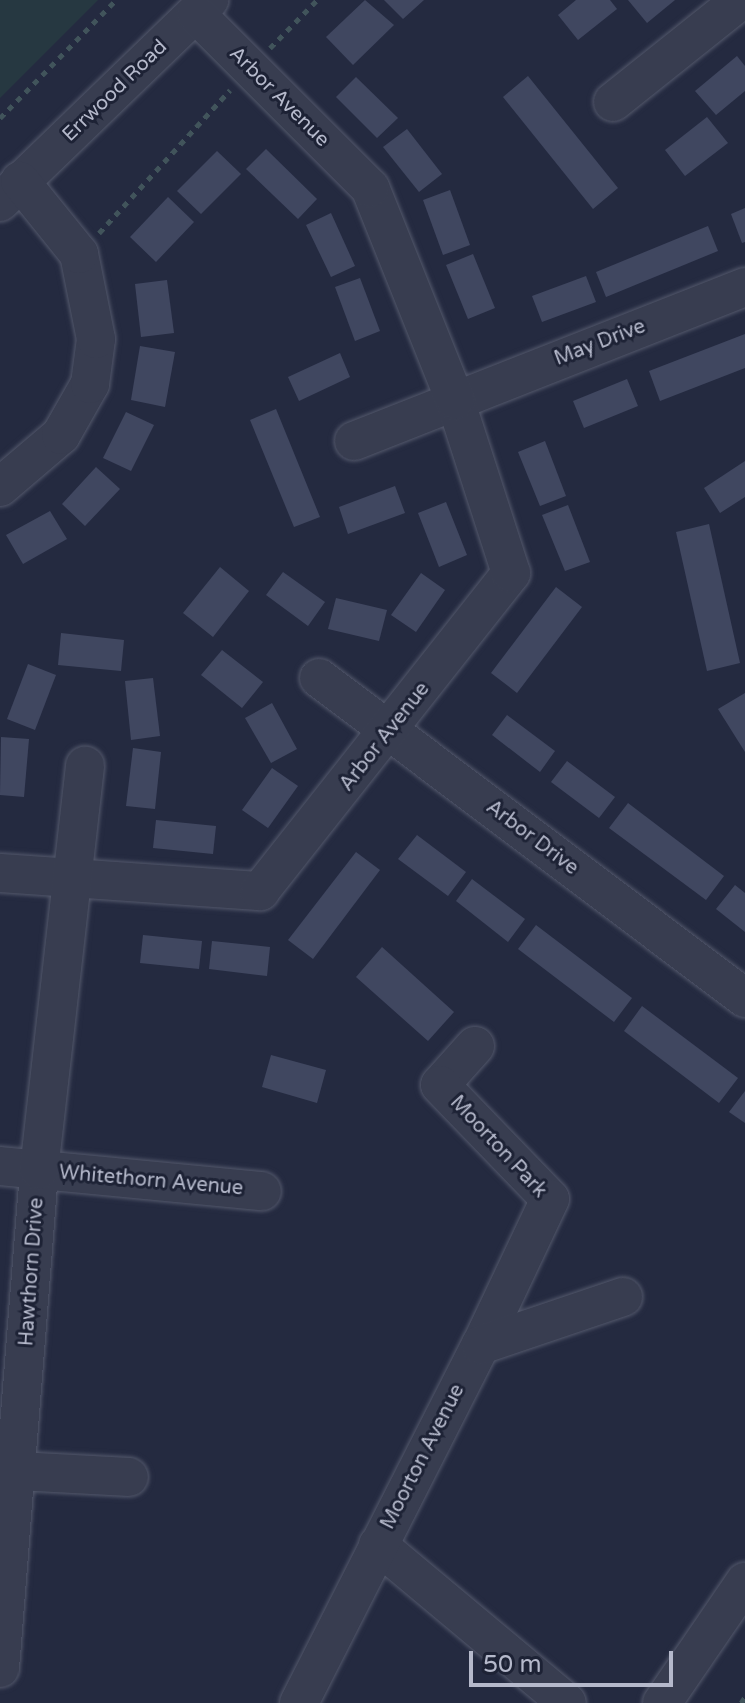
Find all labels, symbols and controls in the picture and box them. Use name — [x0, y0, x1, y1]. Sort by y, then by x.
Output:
street label: Errwood Road — [58, 35, 172, 147]
street label: Arbor Avenue — [224, 42, 334, 152]
street label: May Drive — [551, 315, 649, 371]
street label: Arbor Avenue — [335, 678, 435, 796]
street label: Arbor Drive — [481, 796, 583, 880]
street label: Moorton Park — [445, 1091, 551, 1203]
street label: Whitethorn Avenue — [58, 1161, 244, 1201]
street label: Hawthorn Drive — [15, 1197, 49, 1347]
street label: Moorton Avenue — [376, 1380, 470, 1534]
scale bar — [473, 1635, 677, 1685]
text: 50 m — [483, 1650, 541, 1679]

